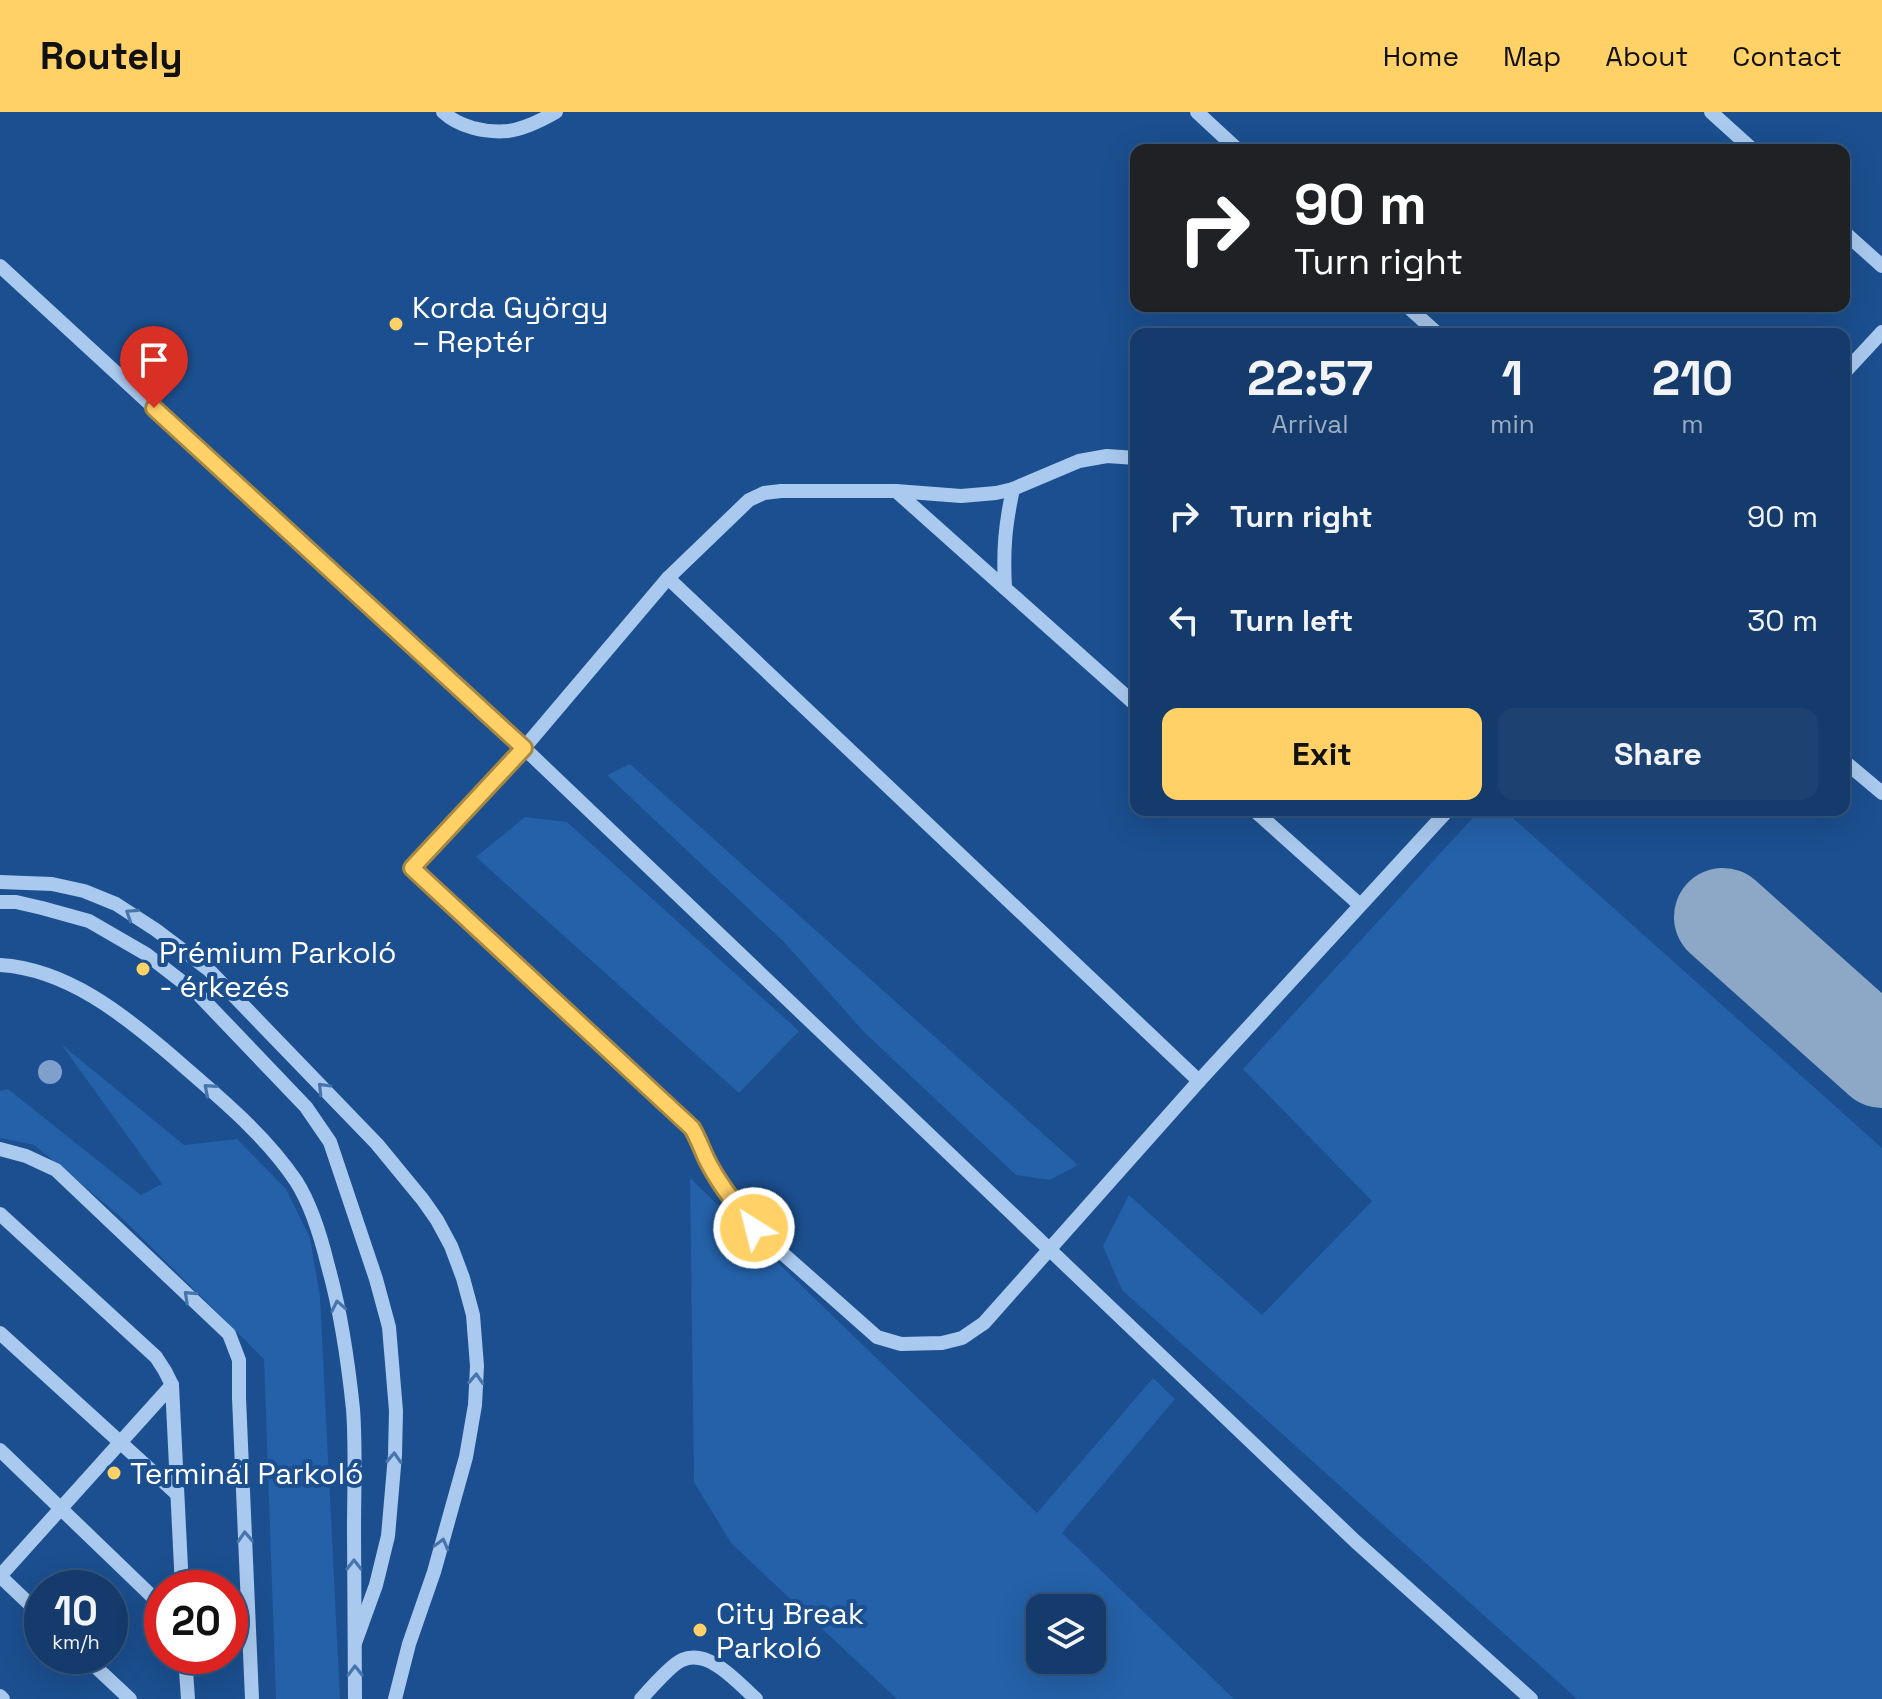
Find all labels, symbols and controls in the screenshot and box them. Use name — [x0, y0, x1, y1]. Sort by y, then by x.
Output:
text: Routely — [40, 32, 183, 80]
text: Home — [1383, 38, 1459, 74]
text: Map — [1503, 38, 1561, 74]
text: About — [1605, 38, 1688, 74]
text: Contact — [1732, 38, 1842, 74]
text: 90 m — [1294, 169, 1427, 240]
icon: right — [1162, 176, 1266, 280]
text: Turn right — [1294, 239, 1463, 285]
place label: Korda György – Reptér — [412, 288, 608, 361]
marker: Korda György – Reptér — [387, 315, 405, 333]
pin — [120, 326, 188, 408]
icon: arrive — [132, 338, 176, 382]
text: 22:57 — [1247, 348, 1373, 409]
text: 1 — [1502, 348, 1523, 409]
text: 210 — [1652, 348, 1733, 409]
text: Arrival — [1271, 407, 1349, 441]
text: min — [1490, 407, 1535, 441]
text: m — [1681, 407, 1704, 441]
icon: right — [1162, 494, 1206, 538]
text: Turn right — [1230, 497, 1373, 536]
text: 90 m — [1747, 497, 1818, 536]
icon: left — [1162, 598, 1206, 642]
text: Turn left — [1230, 601, 1353, 640]
text: 30 m — [1747, 601, 1818, 640]
button: Exit — [1162, 708, 1482, 800]
button: Share — [1498, 708, 1818, 800]
one-way arrow — [125, 909, 140, 924]
place label: Prémium Parkoló - érkezés — [159, 933, 397, 1006]
marker: Prémium Parkoló - érkezés — [134, 960, 152, 978]
one-way arrow — [318, 1083, 332, 1097]
one-way arrow — [203, 1084, 218, 1099]
position arrow — [712, 1186, 796, 1270]
one-way arrow — [184, 1292, 199, 1306]
one-way arrow — [330, 1300, 347, 1314]
one-way arrow — [468, 1372, 485, 1385]
one-way arrow — [385, 1451, 402, 1464]
place label: Terminál Parkoló — [130, 1454, 364, 1493]
marker: Terminál Parkoló — [105, 1464, 123, 1482]
one-way arrow — [237, 1530, 254, 1543]
one-way arrow — [432, 1537, 449, 1551]
one-way arrow — [345, 1558, 363, 1571]
speed limit sign: 20 — [144, 1570, 248, 1674]
text: 10 — [54, 1586, 98, 1637]
place label: City Break Parkoló — [716, 1594, 864, 1667]
map controls — [1026, 1594, 1106, 1674]
button: layers — [1026, 1594, 1106, 1674]
marker: City Break Parkoló — [691, 1621, 709, 1639]
text: km/h — [52, 1629, 100, 1655]
one-way arrow — [346, 1664, 364, 1677]

